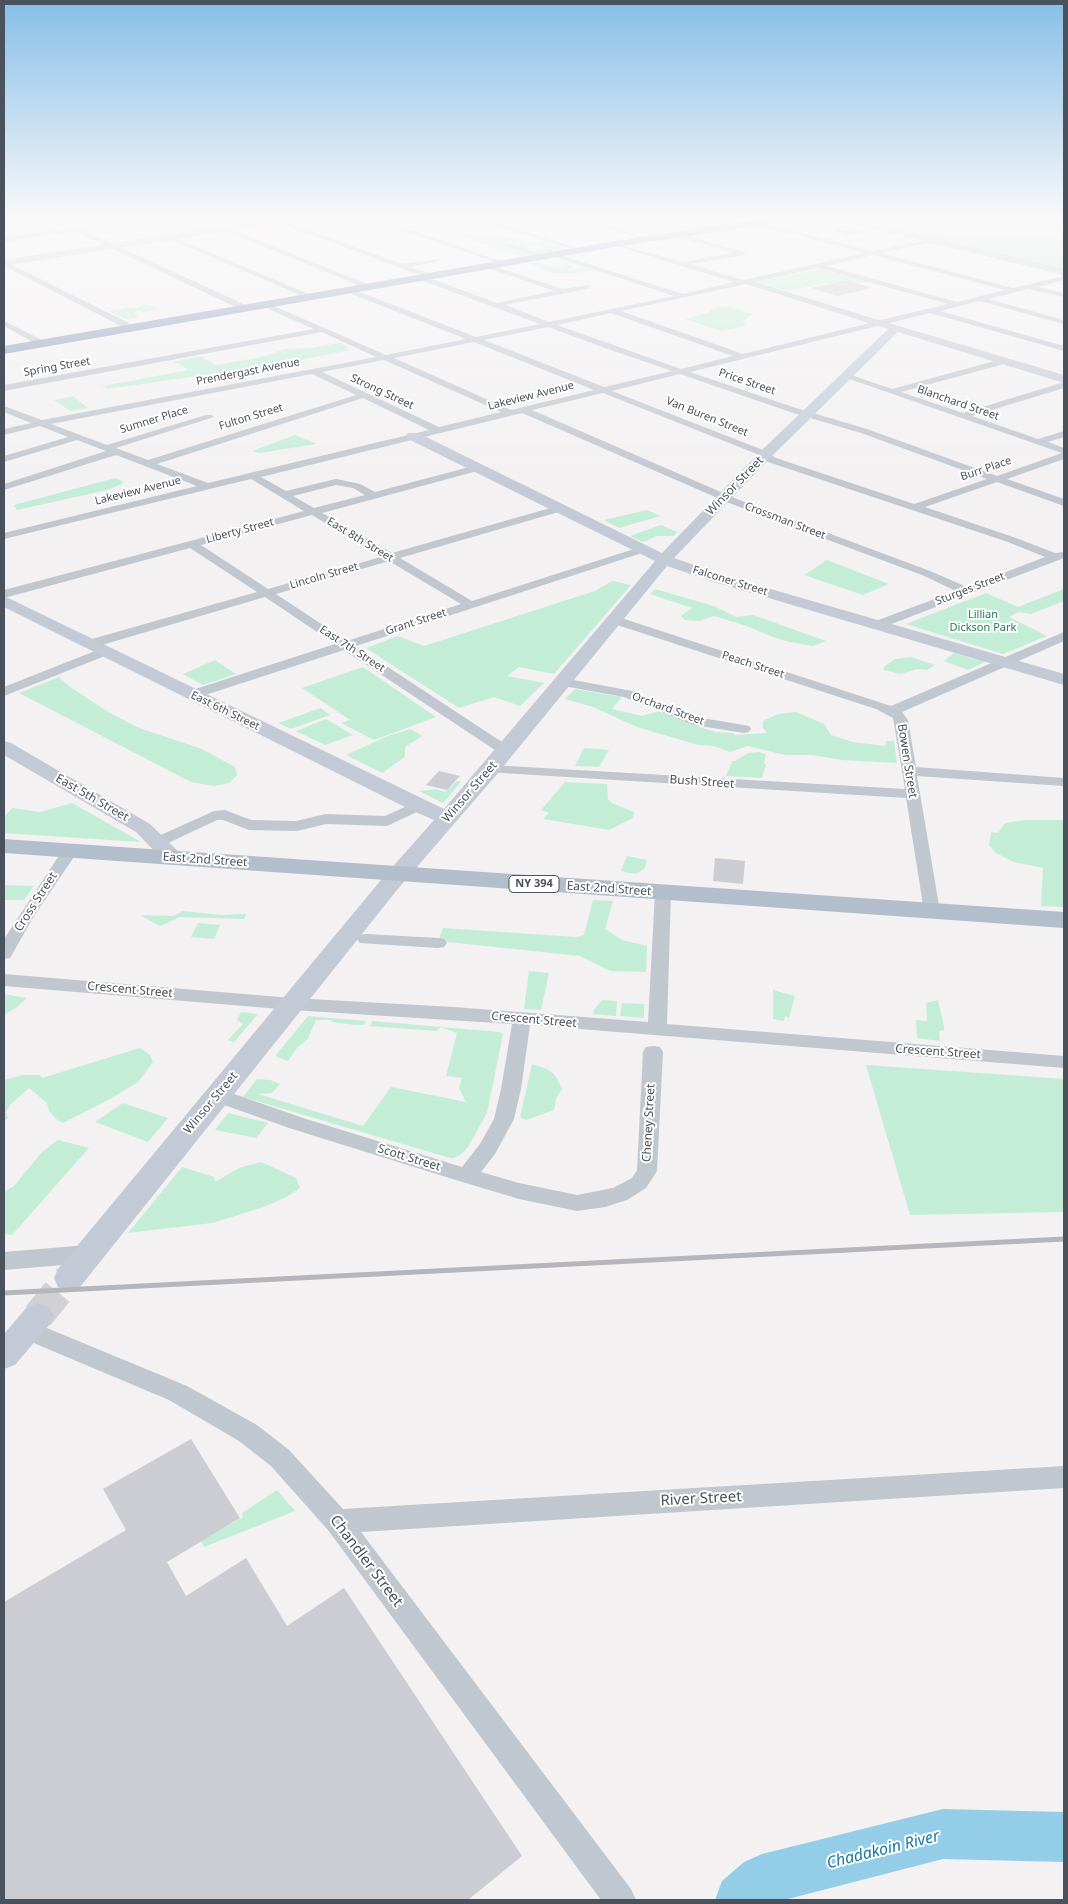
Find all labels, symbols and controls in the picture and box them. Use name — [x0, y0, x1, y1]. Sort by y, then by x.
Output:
street label: Spring Street — [23, 355, 91, 379]
street label: Prendergast Avenue — [195, 356, 301, 388]
street label: Price Street — [717, 366, 777, 398]
street label: Strong Street — [348, 372, 416, 412]
street label: Lakeview Avenue — [487, 379, 575, 413]
street label: Blanchard Street — [915, 383, 1001, 423]
street label: Van Buren Street — [664, 395, 750, 439]
street label: Fulton Street — [217, 401, 285, 433]
street label: Sumner Place — [118, 403, 190, 437]
street label: Winsor Street — [703, 454, 767, 518]
street label: Burr Place — [959, 454, 1013, 484]
street label: Lakeview Avenue — [94, 474, 182, 508]
street label: Crossman Street — [743, 500, 827, 542]
street label: East 8th Street — [324, 515, 396, 565]
street label: Liberty Street — [205, 516, 275, 546]
street label: Lincoln Street — [288, 560, 360, 592]
street label: Falconer Street — [691, 563, 769, 599]
street label: Sturges Street — [934, 570, 1006, 608]
street label: Grant Street — [384, 606, 448, 638]
park label: Lillian Dickson Park — [950, 608, 1016, 634]
street label: East 7th Street — [317, 623, 387, 675]
street label: Peach Street — [720, 649, 786, 681]
street label: East 6th Street — [188, 689, 262, 733]
street label: Orchard Street — [630, 690, 706, 728]
street label: Bowen Street — [894, 723, 920, 799]
street label: Winsor Street — [440, 758, 500, 826]
street label: East 5th Street — [53, 771, 131, 825]
street label: Bush Street — [669, 773, 735, 791]
street label: East 2nd Street — [162, 850, 248, 870]
street label: Cross Street — [12, 870, 60, 934]
road number: NY 394 — [509, 876, 559, 892]
street label: East 2nd Street — [566, 879, 652, 899]
street label: Crescent Street — [87, 979, 173, 1001]
street label: Crescent Street — [491, 1009, 577, 1031]
street label: Crescent Street — [895, 1042, 981, 1062]
street label: Winsor Street — [181, 1069, 241, 1137]
street label: Cheney Street — [640, 1083, 658, 1163]
street label: Scott Street — [376, 1142, 442, 1174]
street label: River Street — [660, 1488, 742, 1510]
street label: Chandler Street — [326, 1512, 406, 1610]
water label: Chadakoin River — [825, 1827, 941, 1873]

